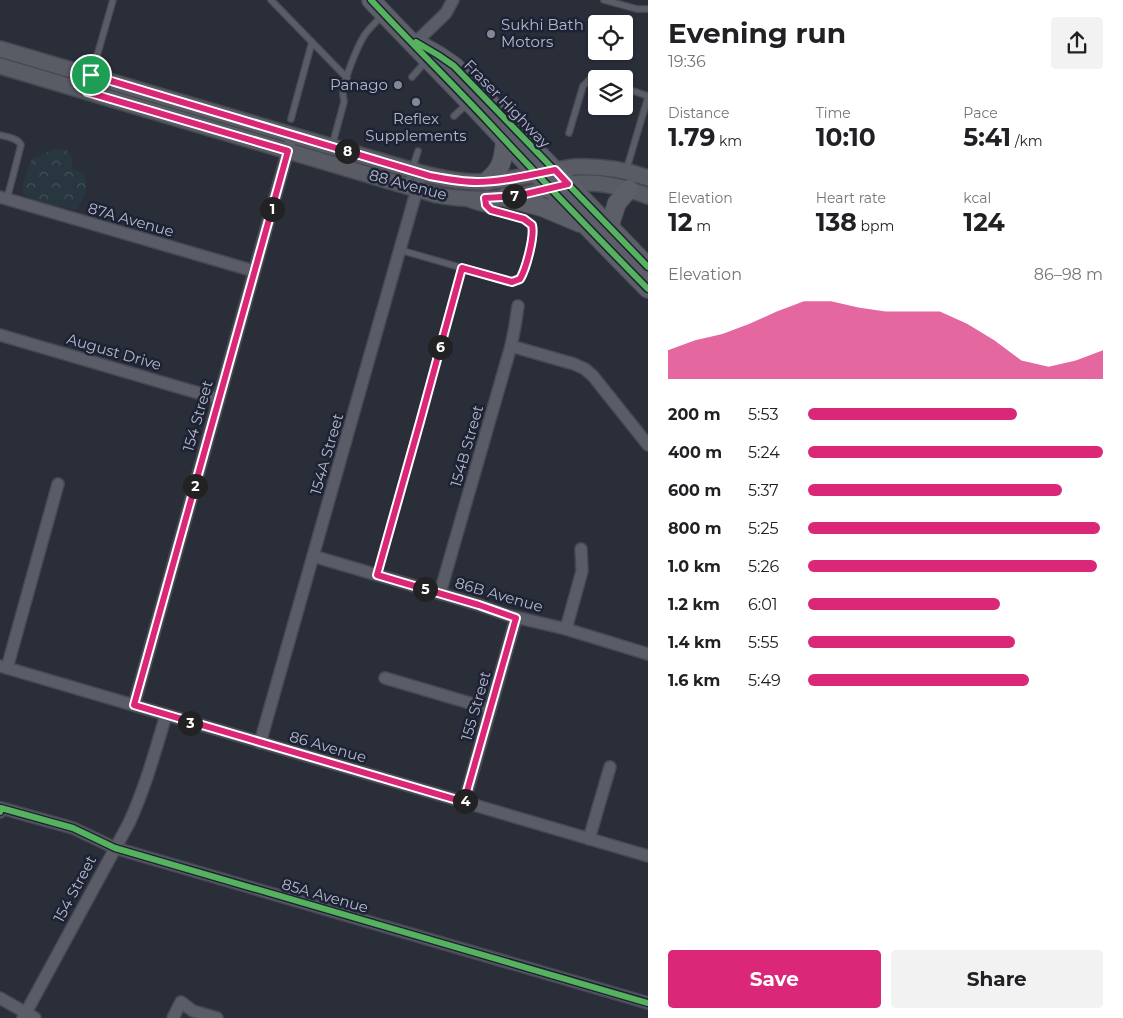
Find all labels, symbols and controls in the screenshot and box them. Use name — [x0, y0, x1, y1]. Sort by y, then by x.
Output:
place label: Sukhi Bath Motors — [501, 15, 584, 51]
map controls — [588, 15, 633, 115]
button: locate — [588, 15, 633, 60]
text: Evening run — [668, 16, 846, 50]
button: share — [1051, 17, 1103, 69]
marker: Sukhi Bath Motors — [485, 28, 497, 40]
text: 19:36 — [668, 52, 706, 71]
pin — [70, 54, 112, 96]
street label: Fraser Highway — [460, 55, 555, 153]
icon: arrive — [77, 61, 105, 89]
button: layers — [588, 70, 633, 115]
place label: Panago — [330, 75, 388, 94]
marker: Panago — [392, 79, 404, 91]
marker: Reflex Supplements — [410, 96, 422, 108]
text: Distance — [668, 104, 730, 122]
text: Time — [816, 104, 851, 122]
text: Pace — [963, 104, 998, 122]
place label: Reflex Supplements — [365, 109, 467, 145]
text: 1.79 — [668, 122, 715, 152]
text: 10:10 — [816, 122, 876, 152]
text: 5:41 — [963, 122, 1011, 152]
text: km — [715, 132, 742, 150]
text: /km — [1011, 132, 1043, 150]
pin: 8 — [334, 138, 360, 164]
text: 8 — [343, 142, 352, 160]
street label: 88 Avenue — [367, 165, 449, 204]
pin: 7 — [502, 184, 526, 208]
text: 7 — [510, 187, 519, 205]
text: Elevation — [668, 189, 733, 207]
text: Heart rate — [816, 189, 886, 207]
text: kcal — [963, 189, 991, 207]
pin: 1 — [260, 196, 284, 222]
street label: 87A Avenue — [86, 198, 176, 241]
text: 1 — [270, 200, 275, 218]
text: 12 — [668, 207, 693, 237]
text: 138 — [816, 207, 857, 237]
text: 124 — [963, 207, 1005, 237]
text: m — [693, 217, 711, 235]
text: bpm — [857, 217, 894, 235]
text: Elevation — [668, 265, 742, 284]
text: 86–98 m — [1034, 265, 1103, 284]
street label: August Drive — [65, 329, 164, 374]
pin: 6 — [428, 334, 452, 360]
text: 6 — [436, 338, 445, 356]
street label: 154 Street — [178, 378, 217, 454]
street label: 154B Street — [446, 403, 487, 489]
text: 200 m — [668, 405, 720, 424]
text: 5:53 — [748, 405, 778, 424]
street label: 154A Street — [306, 411, 347, 497]
text: 400 m — [668, 443, 722, 462]
text: 5:24 — [748, 443, 780, 462]
pin: 2 — [182, 474, 208, 498]
text: 2 — [191, 477, 200, 495]
text: 600 m — [668, 481, 721, 500]
text: 5:37 — [748, 481, 779, 500]
text: 800 m — [668, 519, 722, 538]
text: 5:25 — [748, 519, 779, 538]
text: 1.0 km — [668, 557, 721, 576]
text: 5:26 — [748, 557, 779, 576]
street label: 86B Avenue — [453, 573, 545, 616]
pin: 5 — [412, 576, 438, 602]
text: 5 — [421, 580, 430, 598]
text: 1.2 km — [668, 595, 720, 614]
text: 6:01 — [748, 595, 778, 614]
text: 1.4 km — [668, 633, 721, 652]
text: 5:55 — [748, 633, 778, 652]
street label: 155 Street — [457, 669, 495, 743]
text: 1.6 km — [668, 671, 720, 690]
text: 5:49 — [748, 671, 781, 690]
pin: 3 — [178, 710, 202, 736]
text: 3 — [186, 714, 195, 732]
street label: 86 Avenue — [287, 726, 369, 767]
pin: 4 — [452, 788, 478, 814]
text: 4 — [461, 792, 470, 810]
street label: 154 Street — [49, 852, 100, 926]
street label: 85A Avenue — [280, 874, 371, 917]
button: Save — [668, 950, 881, 1008]
button: Share — [891, 950, 1103, 1008]

